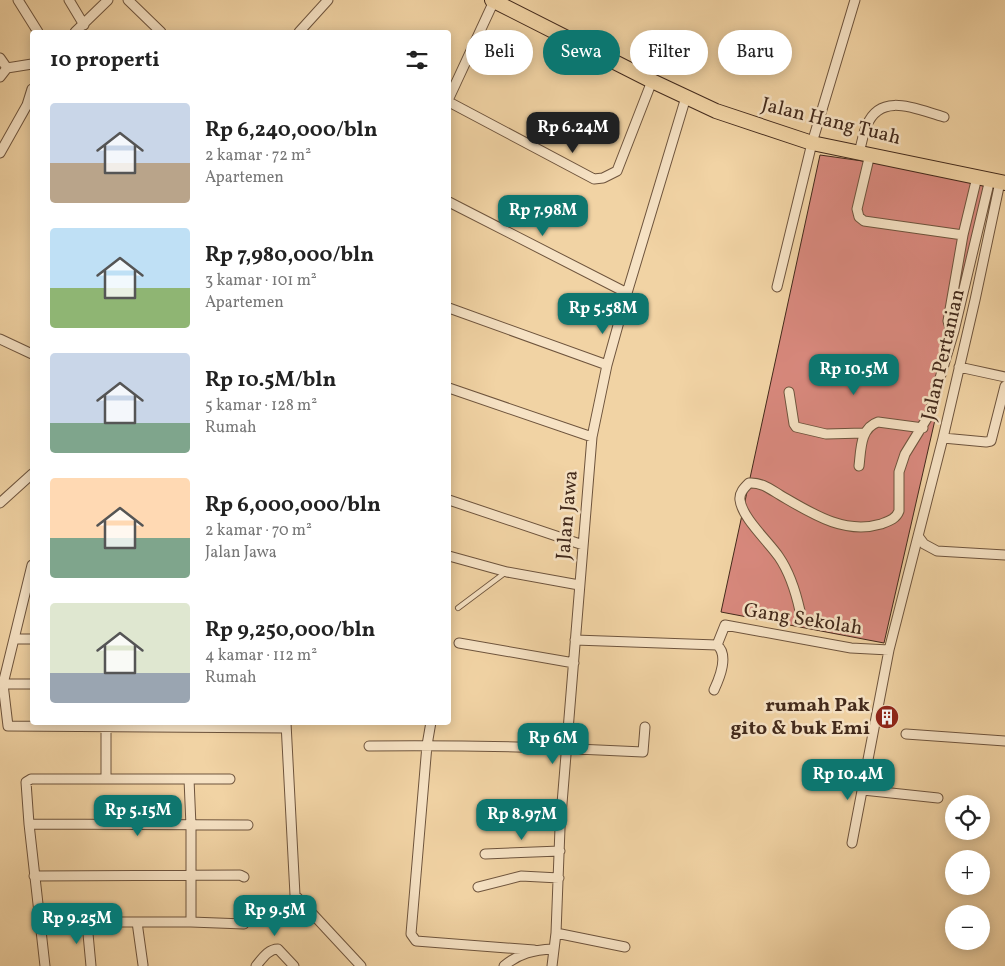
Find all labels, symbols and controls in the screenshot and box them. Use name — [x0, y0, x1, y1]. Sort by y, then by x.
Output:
chip: Beli — [466, 30, 533, 75]
chip: Sewa — [543, 30, 620, 75]
chip: Filter — [630, 30, 708, 75]
chip: Baru — [718, 30, 792, 75]
text: 10 properti — [50, 46, 160, 75]
icon: filters — [403, 46, 431, 74]
street label: Jalan Hang Tuah — [758, 91, 904, 153]
pin: Rp 6.24M — [521, 112, 625, 154]
text: Rp 6,240,000/bln — [205, 116, 377, 145]
text: Rp 6.24M — [537, 117, 609, 139]
icon: home — [90, 123, 150, 183]
text: 2 kamar · 72 m² — [205, 145, 311, 167]
text: Apartemen — [205, 167, 284, 189]
pin: Rp 7.98M — [491, 194, 595, 237]
text: Rp 7.98M — [509, 200, 577, 222]
text: Rp 7,980,000/bln — [205, 241, 374, 270]
icon: home — [90, 248, 150, 308]
text: 3 kamar · 101 m² — [205, 270, 317, 292]
street label: Jalan Pertanian — [915, 286, 973, 424]
text: Apartemen — [205, 292, 284, 314]
pin: Rp 5.58M — [551, 292, 655, 335]
text: Rp 5.58M — [569, 298, 637, 320]
pin: Rp 10.5M — [802, 354, 906, 396]
text: Rp 10.5M — [820, 359, 888, 381]
text: Rp 10.5M/bln — [205, 366, 336, 395]
icon: home — [90, 373, 150, 433]
text: 5 kamar · 128 m² — [205, 395, 317, 417]
text: Rumah — [205, 417, 257, 439]
street label: Jalan Jawa — [550, 469, 586, 561]
text: Rp 6,000,000/bln — [205, 491, 381, 520]
icon: home — [90, 498, 150, 558]
text: 2 kamar · 70 m² — [205, 520, 312, 542]
text: Jalan Jawa — [205, 542, 277, 564]
street label: Gang Sekolah — [741, 597, 865, 643]
text: Rp 9,250,000/bln — [205, 616, 375, 645]
icon: home — [90, 623, 150, 683]
text: 4 kamar · 112 m² — [205, 645, 317, 667]
text: Rumah — [205, 667, 257, 689]
place label: rumah Pak gito & buk Emi — [730, 692, 870, 743]
building icon: rumah Pak gito & buk Emi — [874, 704, 900, 730]
pin: Rp 6M — [518, 722, 588, 765]
text: Rp 6M — [529, 728, 577, 750]
pin: Rp 10.4M — [796, 758, 900, 801]
text: Rp 10.4M — [813, 764, 883, 786]
pin: Rp 5.15M — [86, 794, 190, 837]
map controls — [945, 795, 990, 950]
button: locate — [945, 795, 990, 840]
pin: Rp 8.97M — [470, 798, 574, 841]
text: Rp 5.15M — [105, 800, 171, 822]
text: Rp 8.97M — [487, 804, 557, 826]
button: + — [945, 850, 990, 895]
pin: Rp 9.5M — [229, 894, 321, 937]
text: Rp 9.5M — [245, 900, 305, 922]
pin: Rp 9.25M — [25, 902, 129, 945]
button: − — [945, 905, 990, 950]
text: Rp 9.25M — [42, 908, 112, 930]

